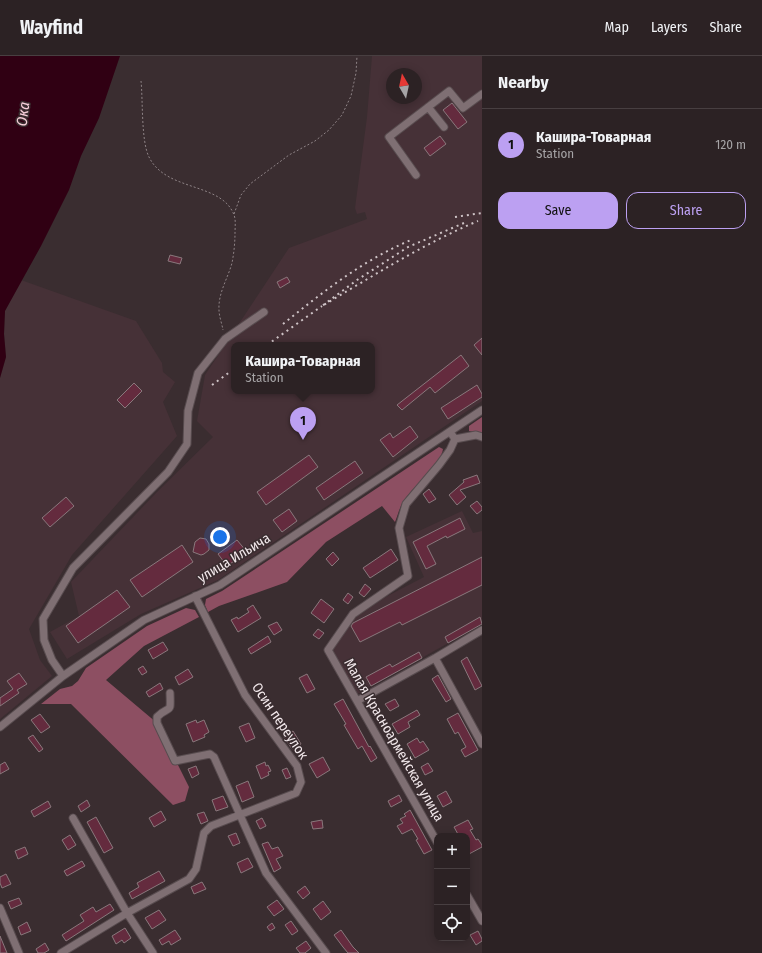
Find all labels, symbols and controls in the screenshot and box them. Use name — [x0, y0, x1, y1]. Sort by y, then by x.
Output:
text: Wayfind — [20, 16, 83, 39]
text: Map — [605, 19, 629, 36]
text: Layers — [651, 19, 687, 36]
text: Share — [709, 19, 742, 36]
north arrow — [386, 68, 422, 104]
text: Nearby — [498, 72, 549, 93]
water label: Ока — [13, 101, 33, 127]
text: Кашира-Товарная — [536, 128, 651, 146]
text: 1 — [508, 137, 514, 152]
text: 120 m — [715, 137, 746, 152]
text: Station — [536, 146, 574, 161]
button: Save — [498, 192, 618, 229]
button: Share — [626, 192, 746, 229]
popup — [231, 342, 375, 394]
text: Кашира-Товарная — [245, 352, 361, 370]
text: Station — [245, 370, 284, 385]
pin: 1 — [290, 407, 316, 440]
your location — [210, 527, 230, 547]
street label: улица Ильича — [195, 530, 274, 586]
street label: Малая Красноармейская улица — [340, 656, 448, 825]
street label: Осин переулок — [248, 679, 312, 763]
map controls — [434, 833, 470, 941]
button: + — [434, 833, 470, 869]
button: − — [434, 869, 470, 905]
button: locate — [434, 905, 470, 941]

